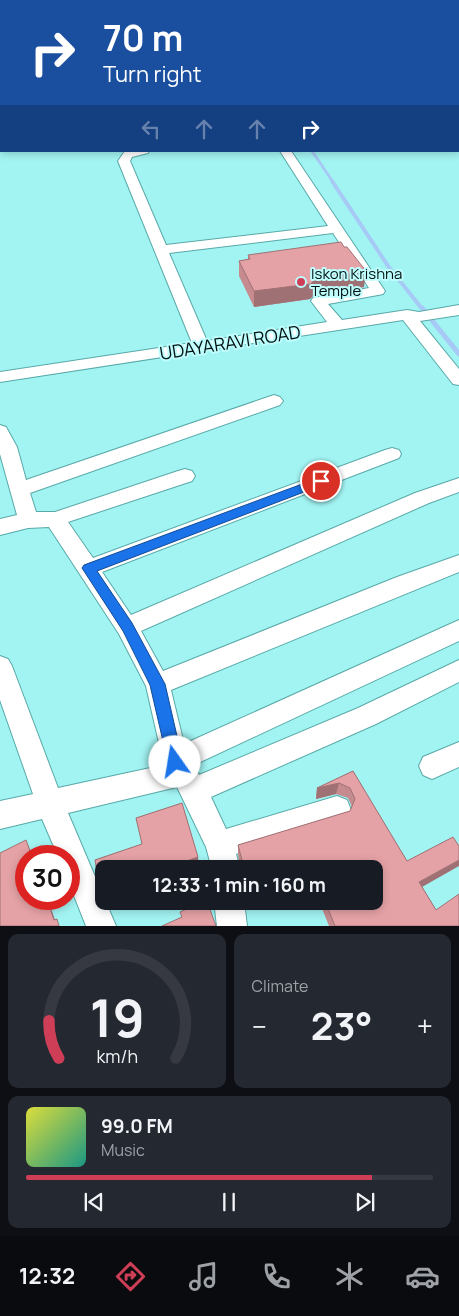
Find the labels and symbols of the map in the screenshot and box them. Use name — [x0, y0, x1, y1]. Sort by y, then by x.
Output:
place label: Iskon Krishna Temple — [311, 263, 402, 301]
marker: Iskon Krishna Temple — [295, 276, 307, 288]
street label: UDAYARAVI ROAD — [158, 319, 302, 365]
pin — [300, 460, 342, 502]
position arrow — [148, 735, 200, 787]
speed limit sign: 30 — [15, 845, 80, 910]

